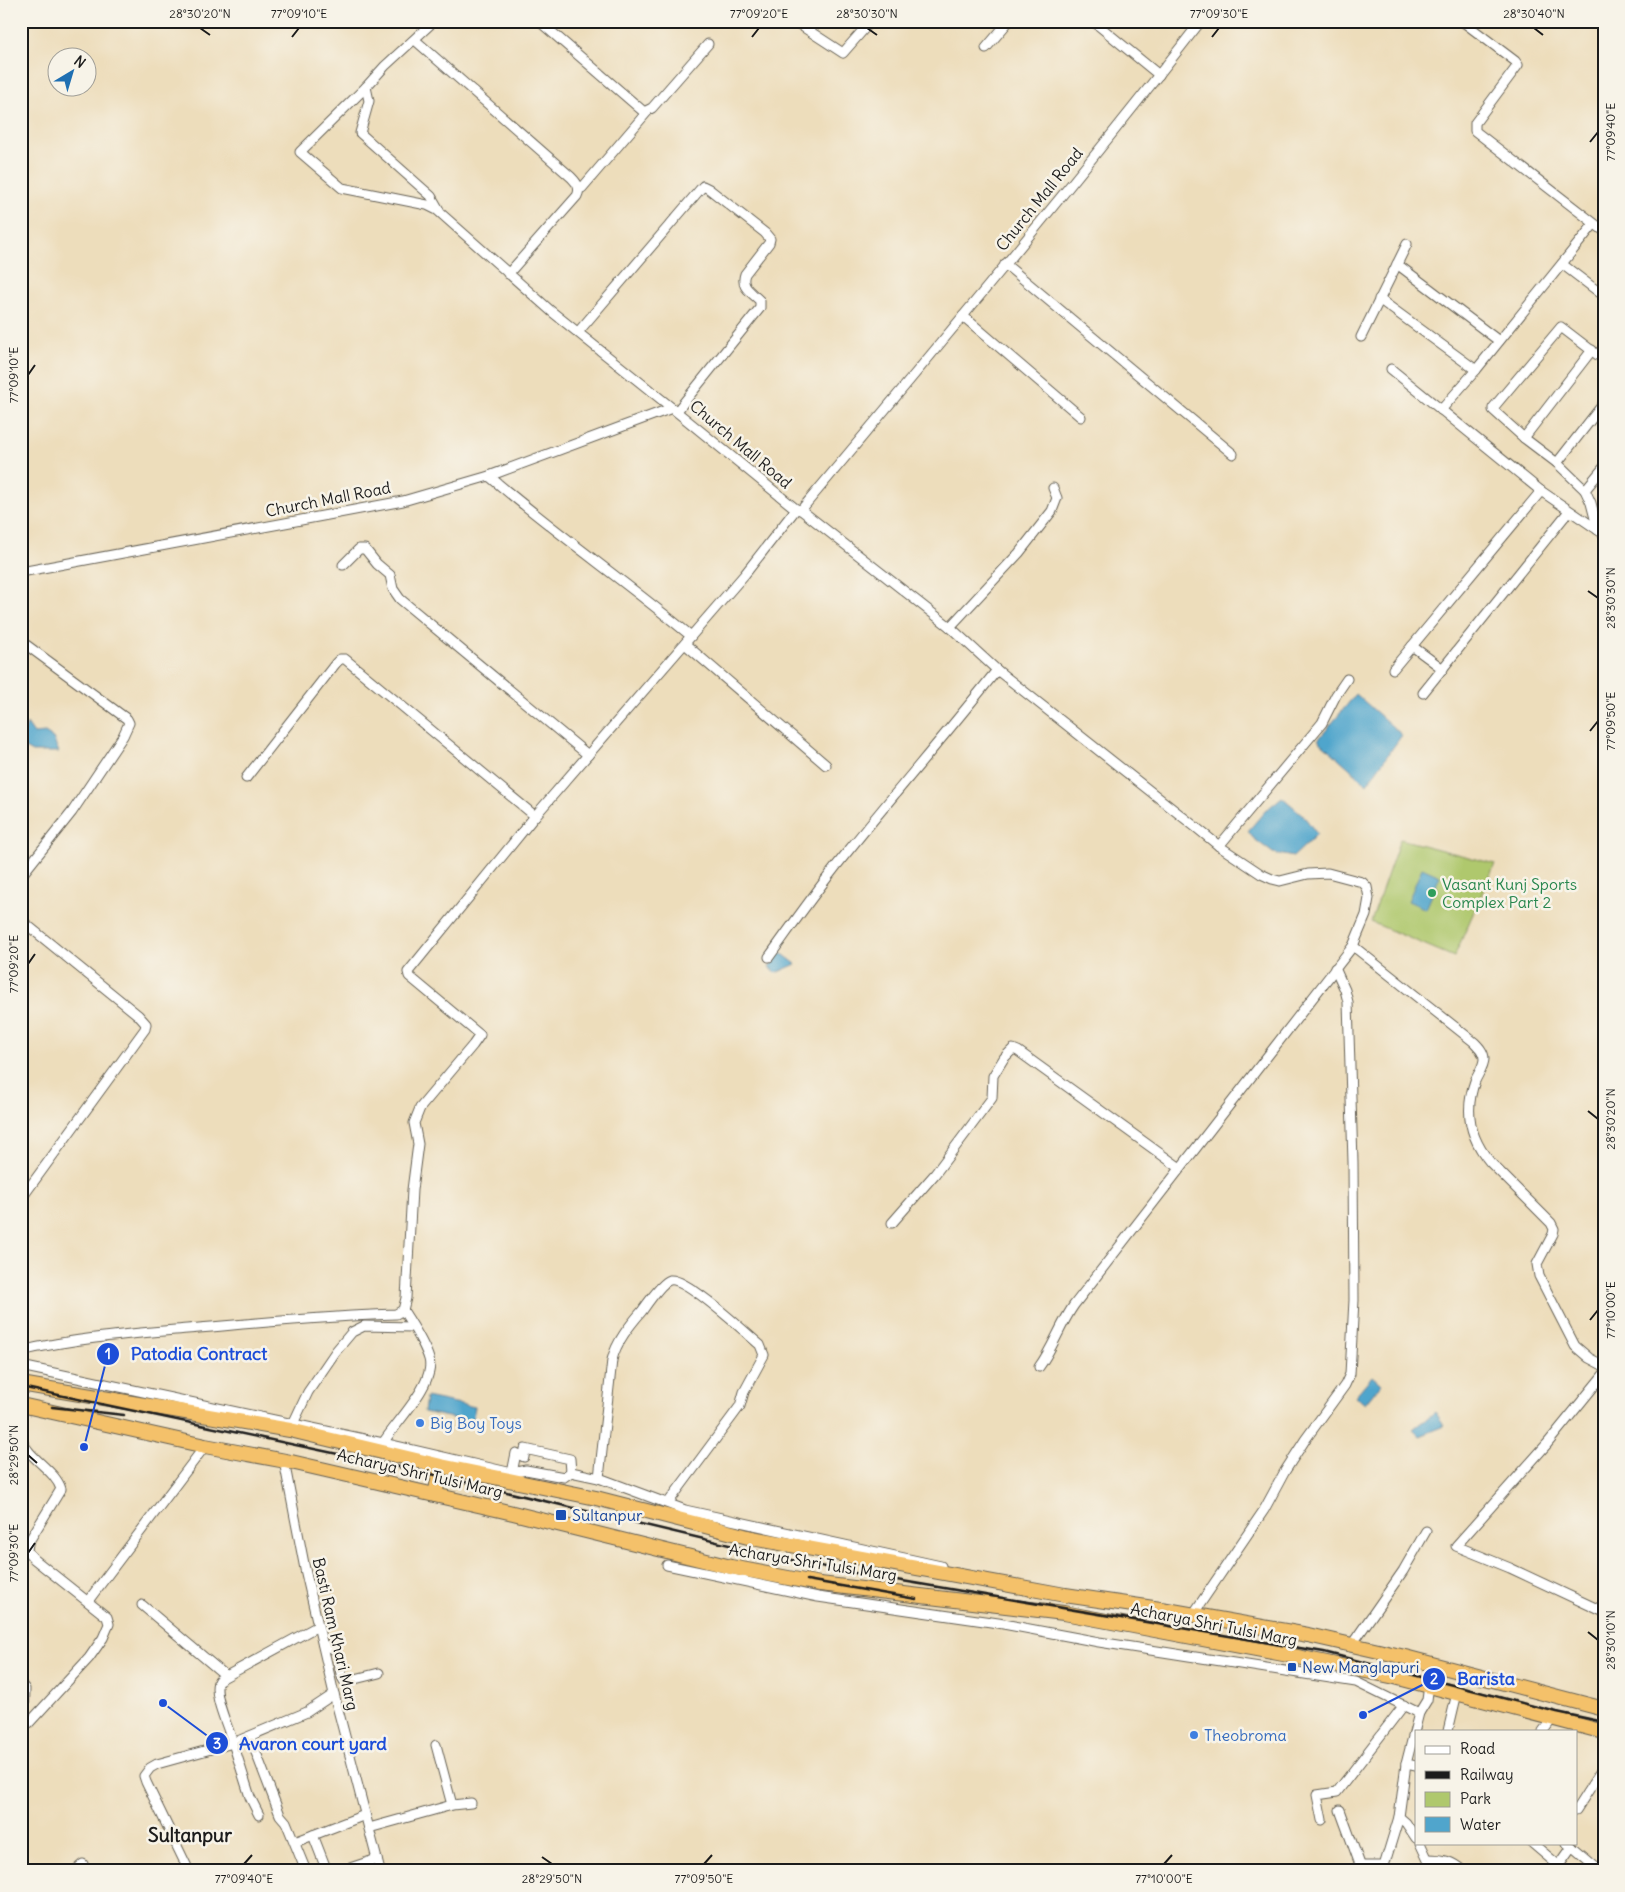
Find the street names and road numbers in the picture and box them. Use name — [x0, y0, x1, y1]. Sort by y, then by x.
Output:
street label: Church Mall Road — [991, 143, 1087, 255]
street label: Church Mall Road — [686, 395, 796, 493]
street label: Church Mall Road — [264, 477, 392, 521]
street label: Acharya Shri Tulsi Marg — [335, 1444, 505, 1502]
street label: Acharya Shri Tulsi Marg — [728, 1539, 898, 1585]
street label: Basti Ram Khari Marg — [309, 1556, 363, 1712]
street label: Acharya Shri Tulsi Marg — [1129, 1598, 1299, 1650]

